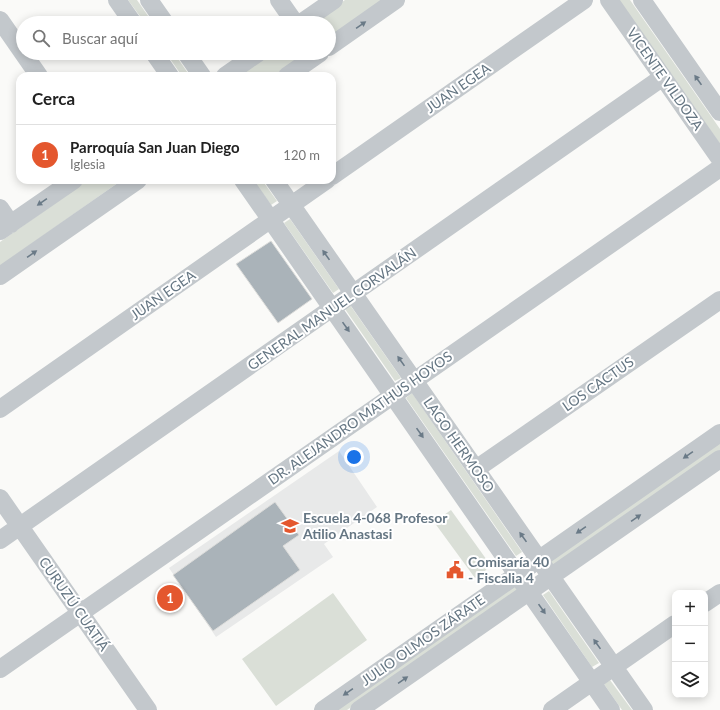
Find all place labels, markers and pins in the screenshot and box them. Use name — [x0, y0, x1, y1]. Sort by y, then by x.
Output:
place label: Escuela 4-068 Profesor Atilio Anastasi — [302, 509, 448, 542]
school or university icon: Escuela 4-068 Profesor Atilio Anastasi — [280, 516, 300, 536]
place label: Comisaría 40 - Fiscalia 4 — [468, 553, 549, 586]
public building icon: Comisaría 40 - Fiscalia 4 — [445, 560, 465, 580]
pin: 1 — [157, 583, 183, 613]

